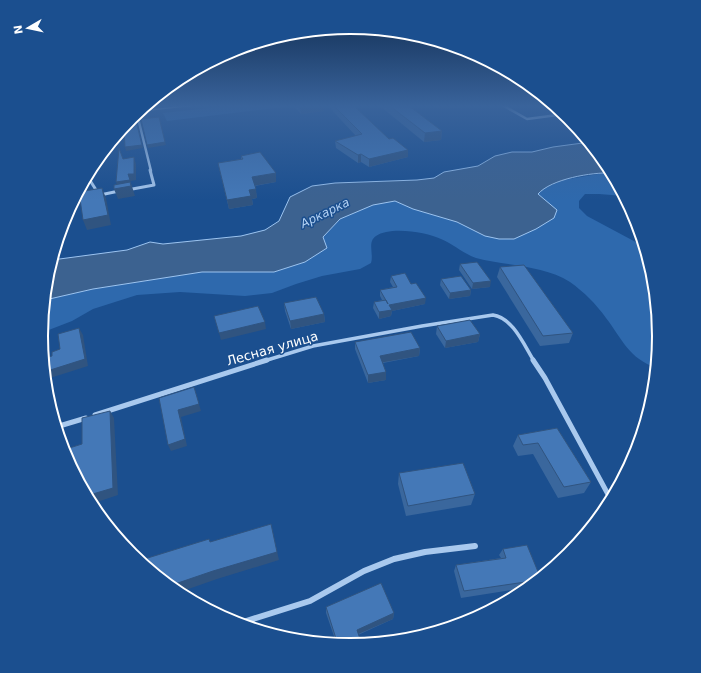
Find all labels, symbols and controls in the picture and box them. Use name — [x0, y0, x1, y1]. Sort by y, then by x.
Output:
north arrow — [8, 8, 48, 48]
text: N — [11, 24, 26, 35]
water label: Аркарка — [297, 195, 352, 231]
street label: Лесная улица — [225, 328, 320, 369]

